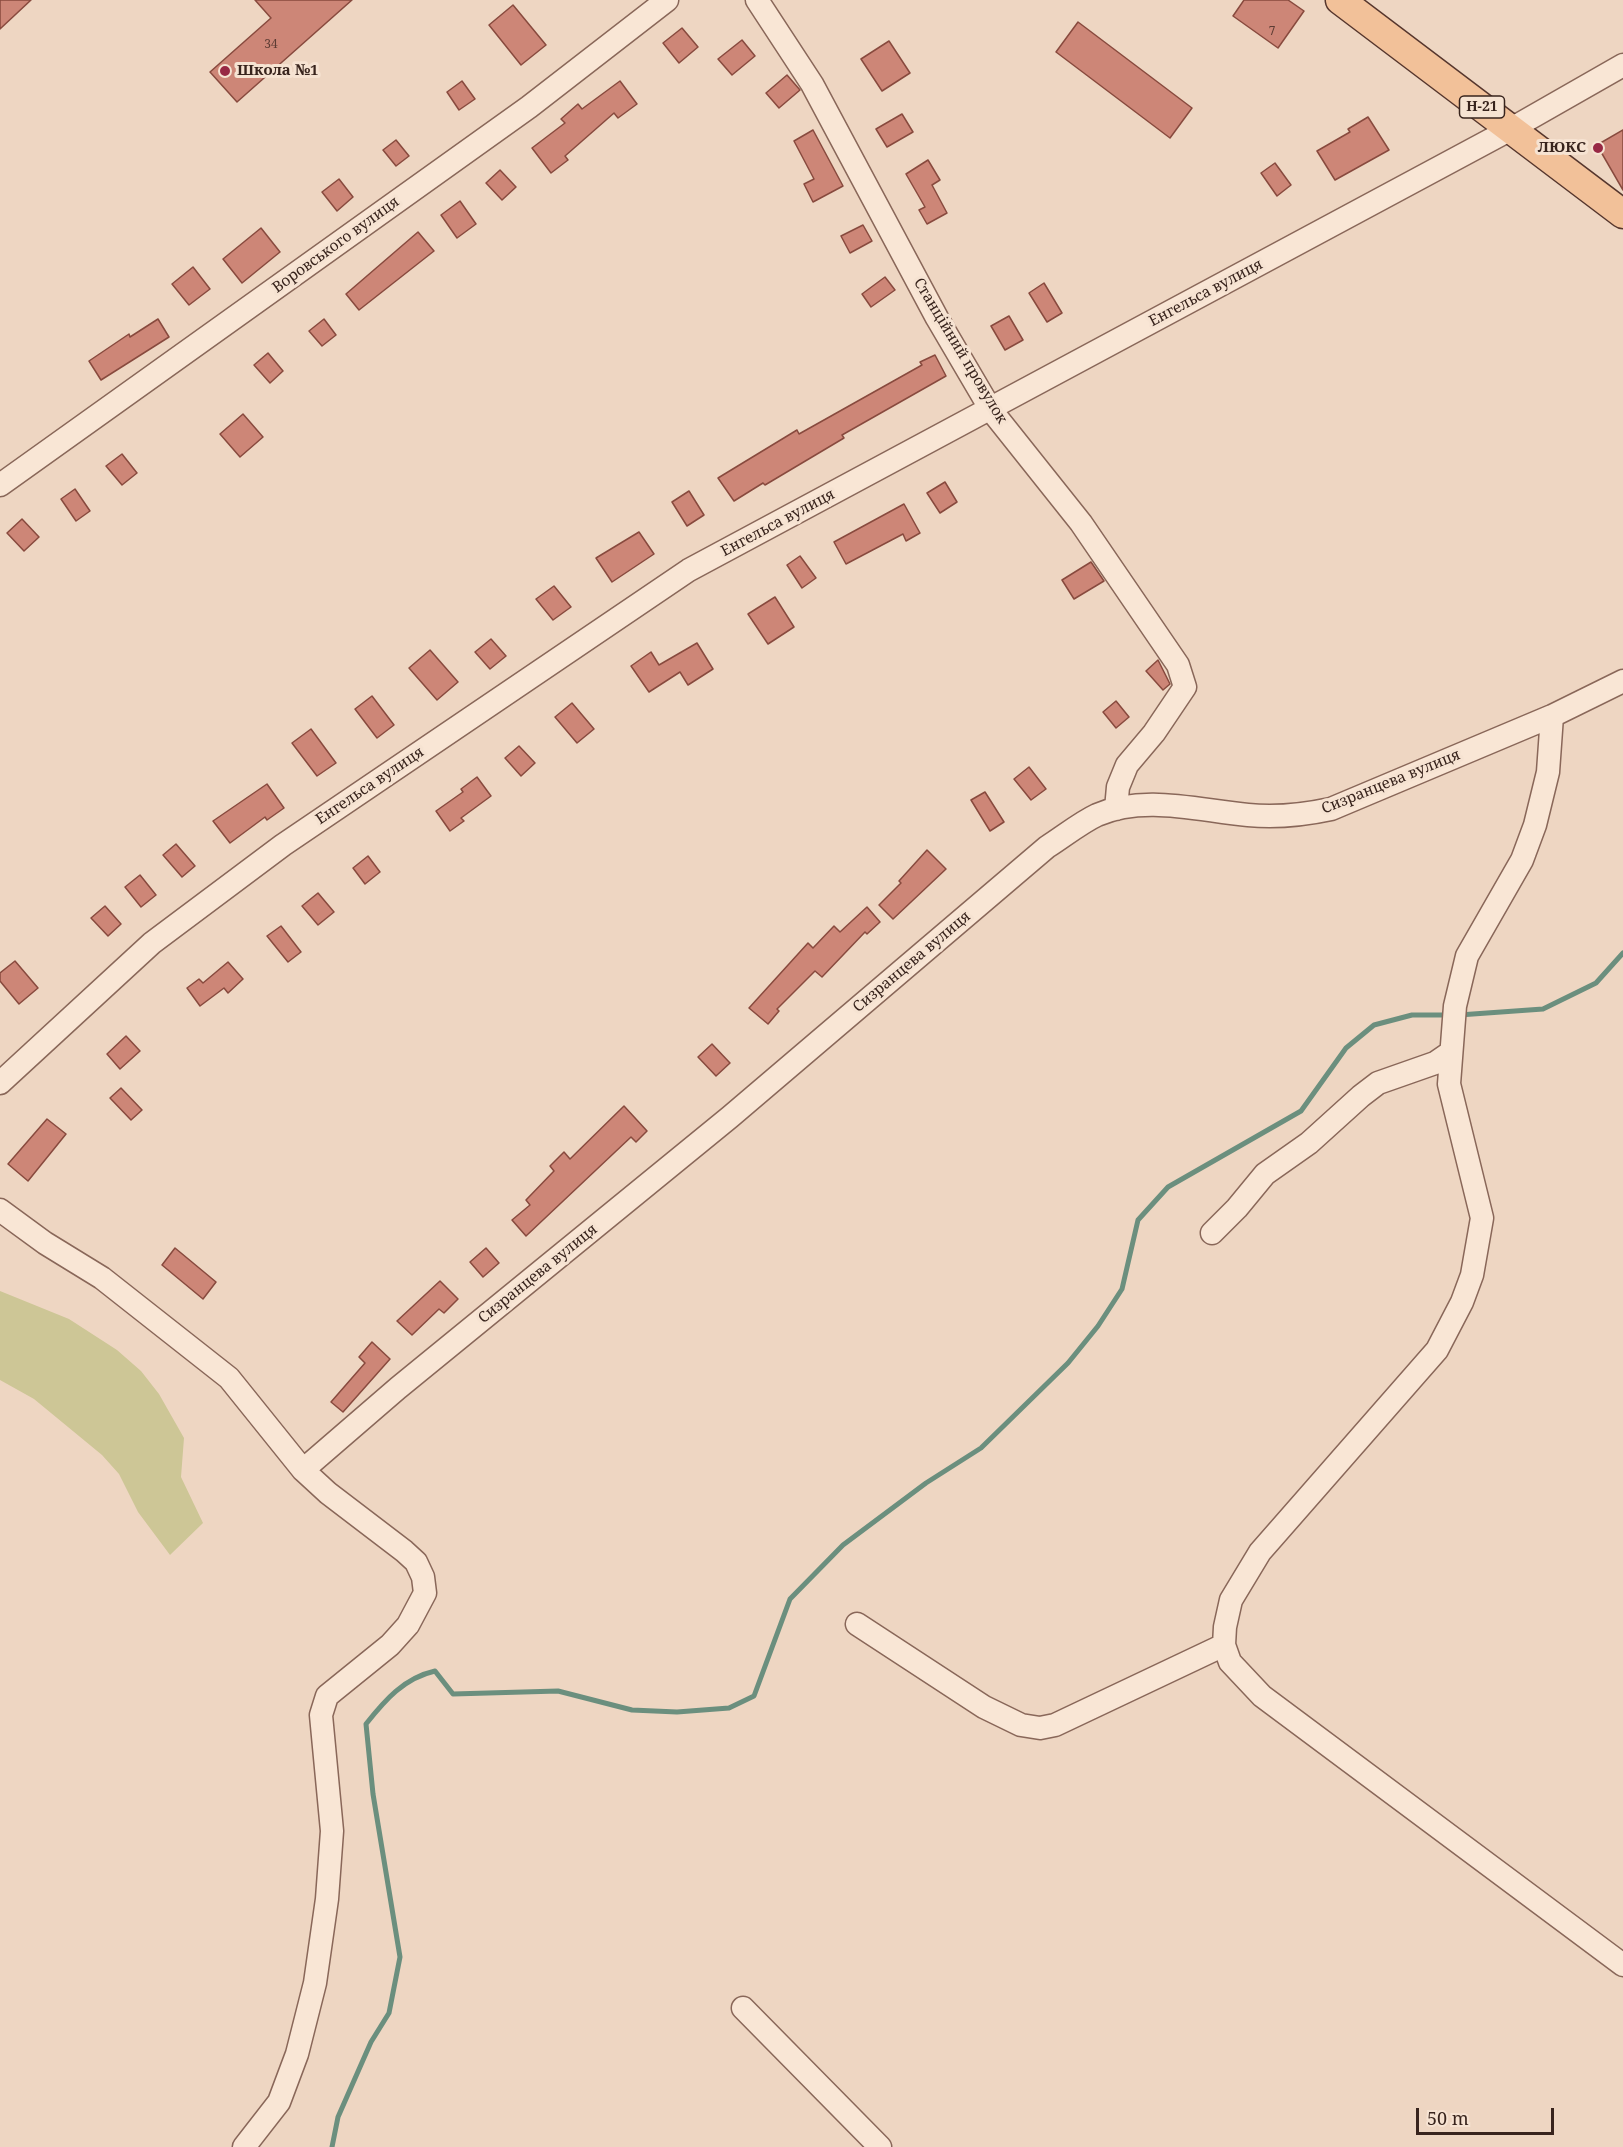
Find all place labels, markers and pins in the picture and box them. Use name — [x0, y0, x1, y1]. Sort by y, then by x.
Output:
place label: Школа №1 — [237, 62, 319, 80]
marker: Школа №1 — [218, 64, 232, 78]
place label: ЛЮКС — [1538, 139, 1586, 157]
marker: ЛЮКС — [1591, 141, 1605, 155]

